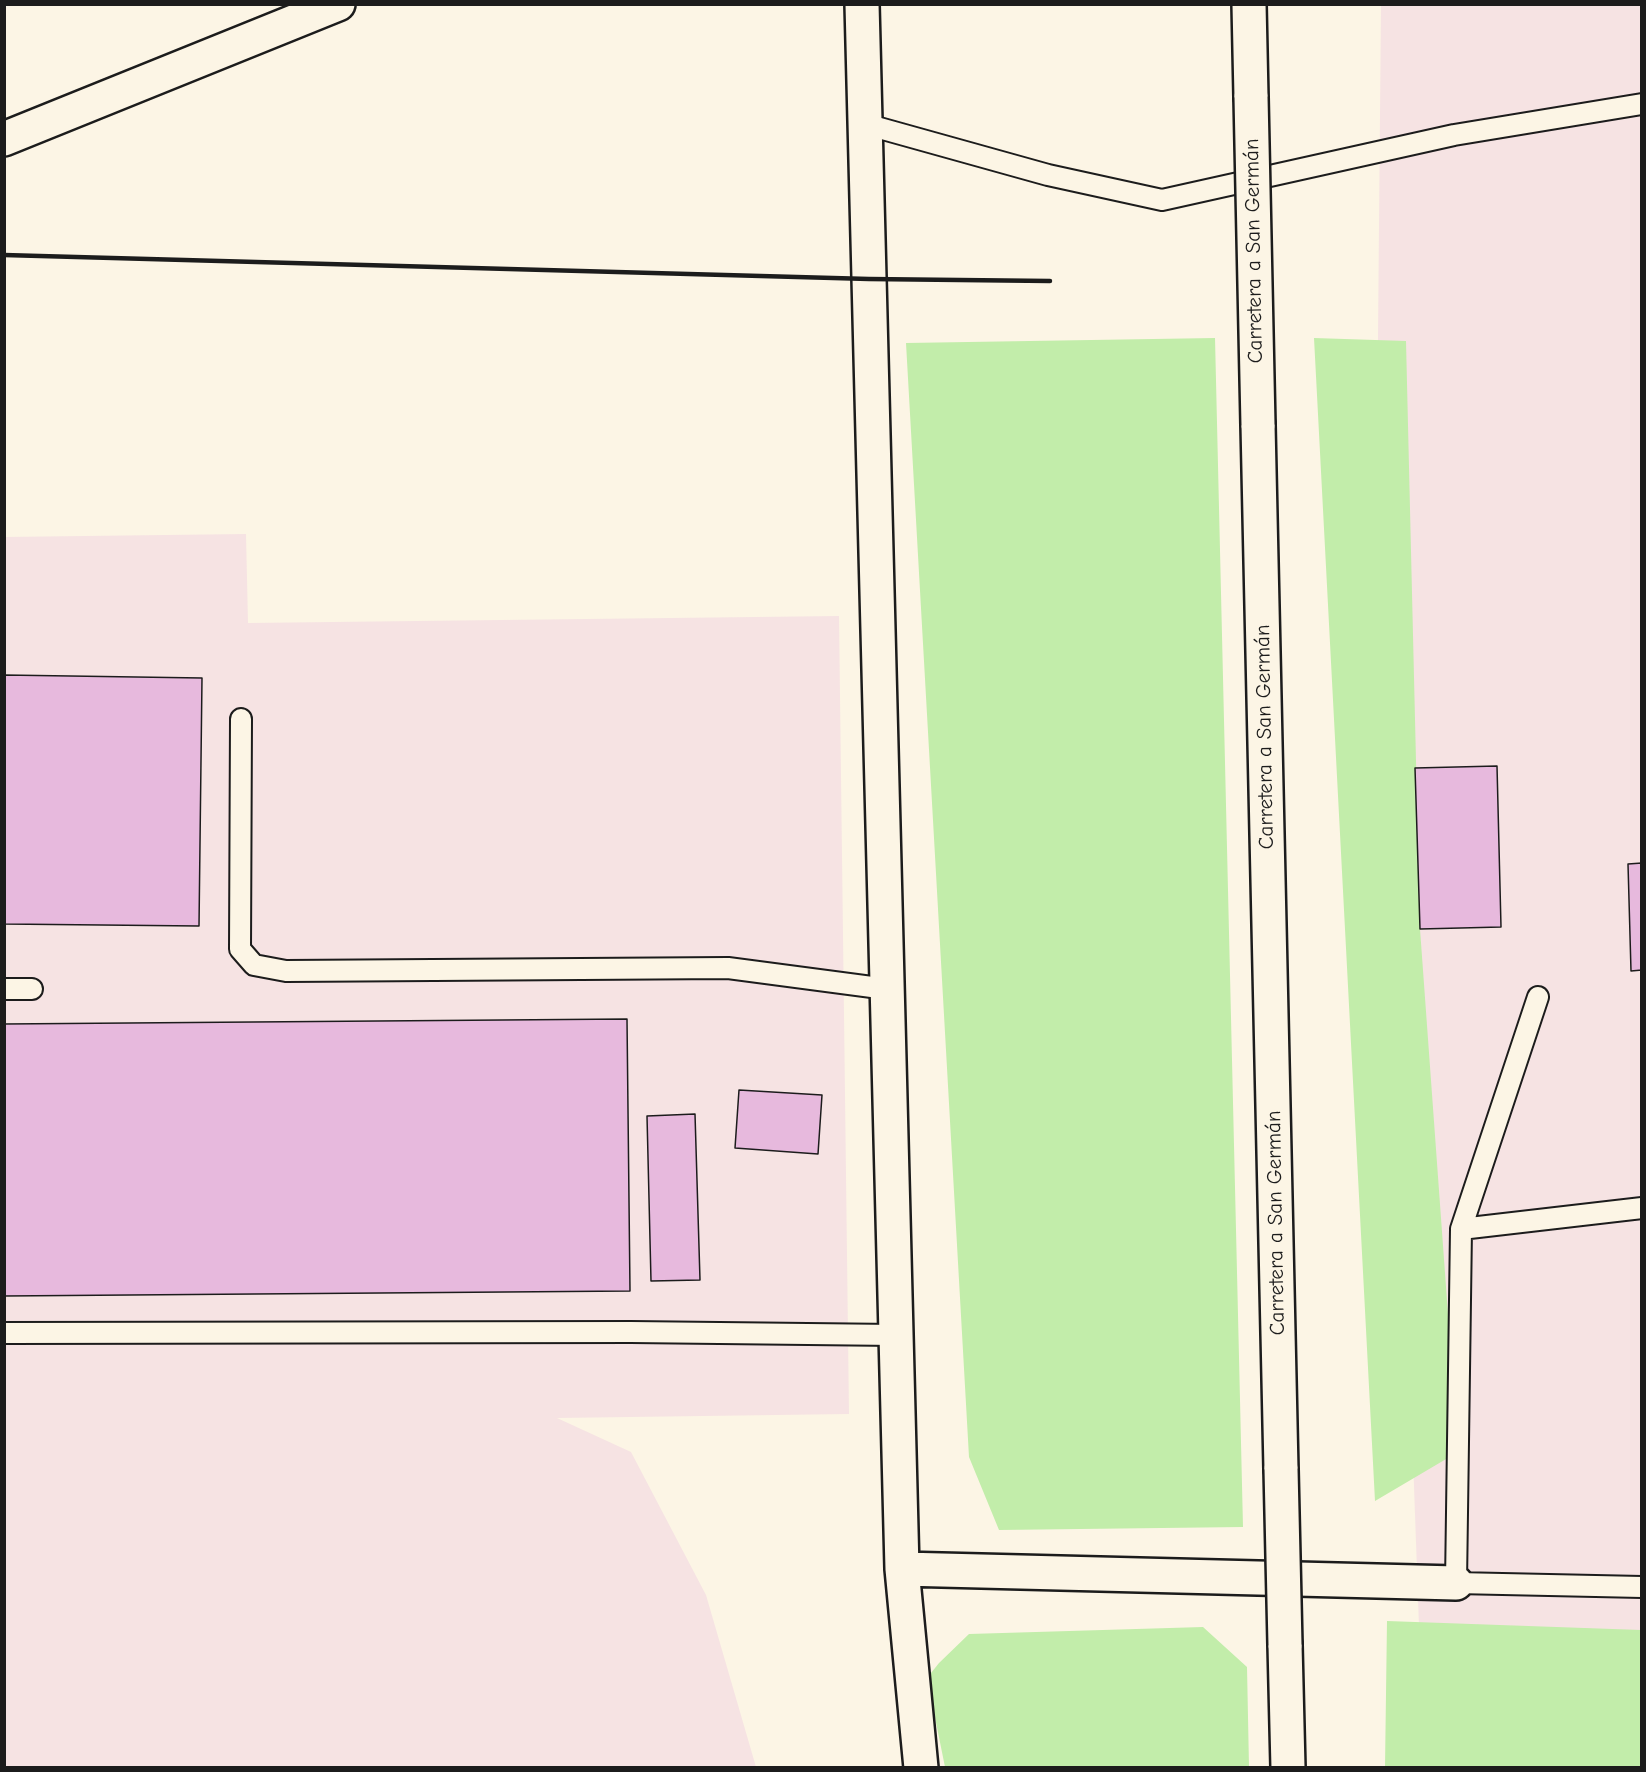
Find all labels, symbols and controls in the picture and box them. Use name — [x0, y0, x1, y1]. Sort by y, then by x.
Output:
street label: Carretera a San Germán — [1239, 138, 1269, 364]
street label: Carretera a San Germán — [1250, 624, 1280, 850]
street label: Carretera a San Germán — [1261, 1110, 1291, 1336]

